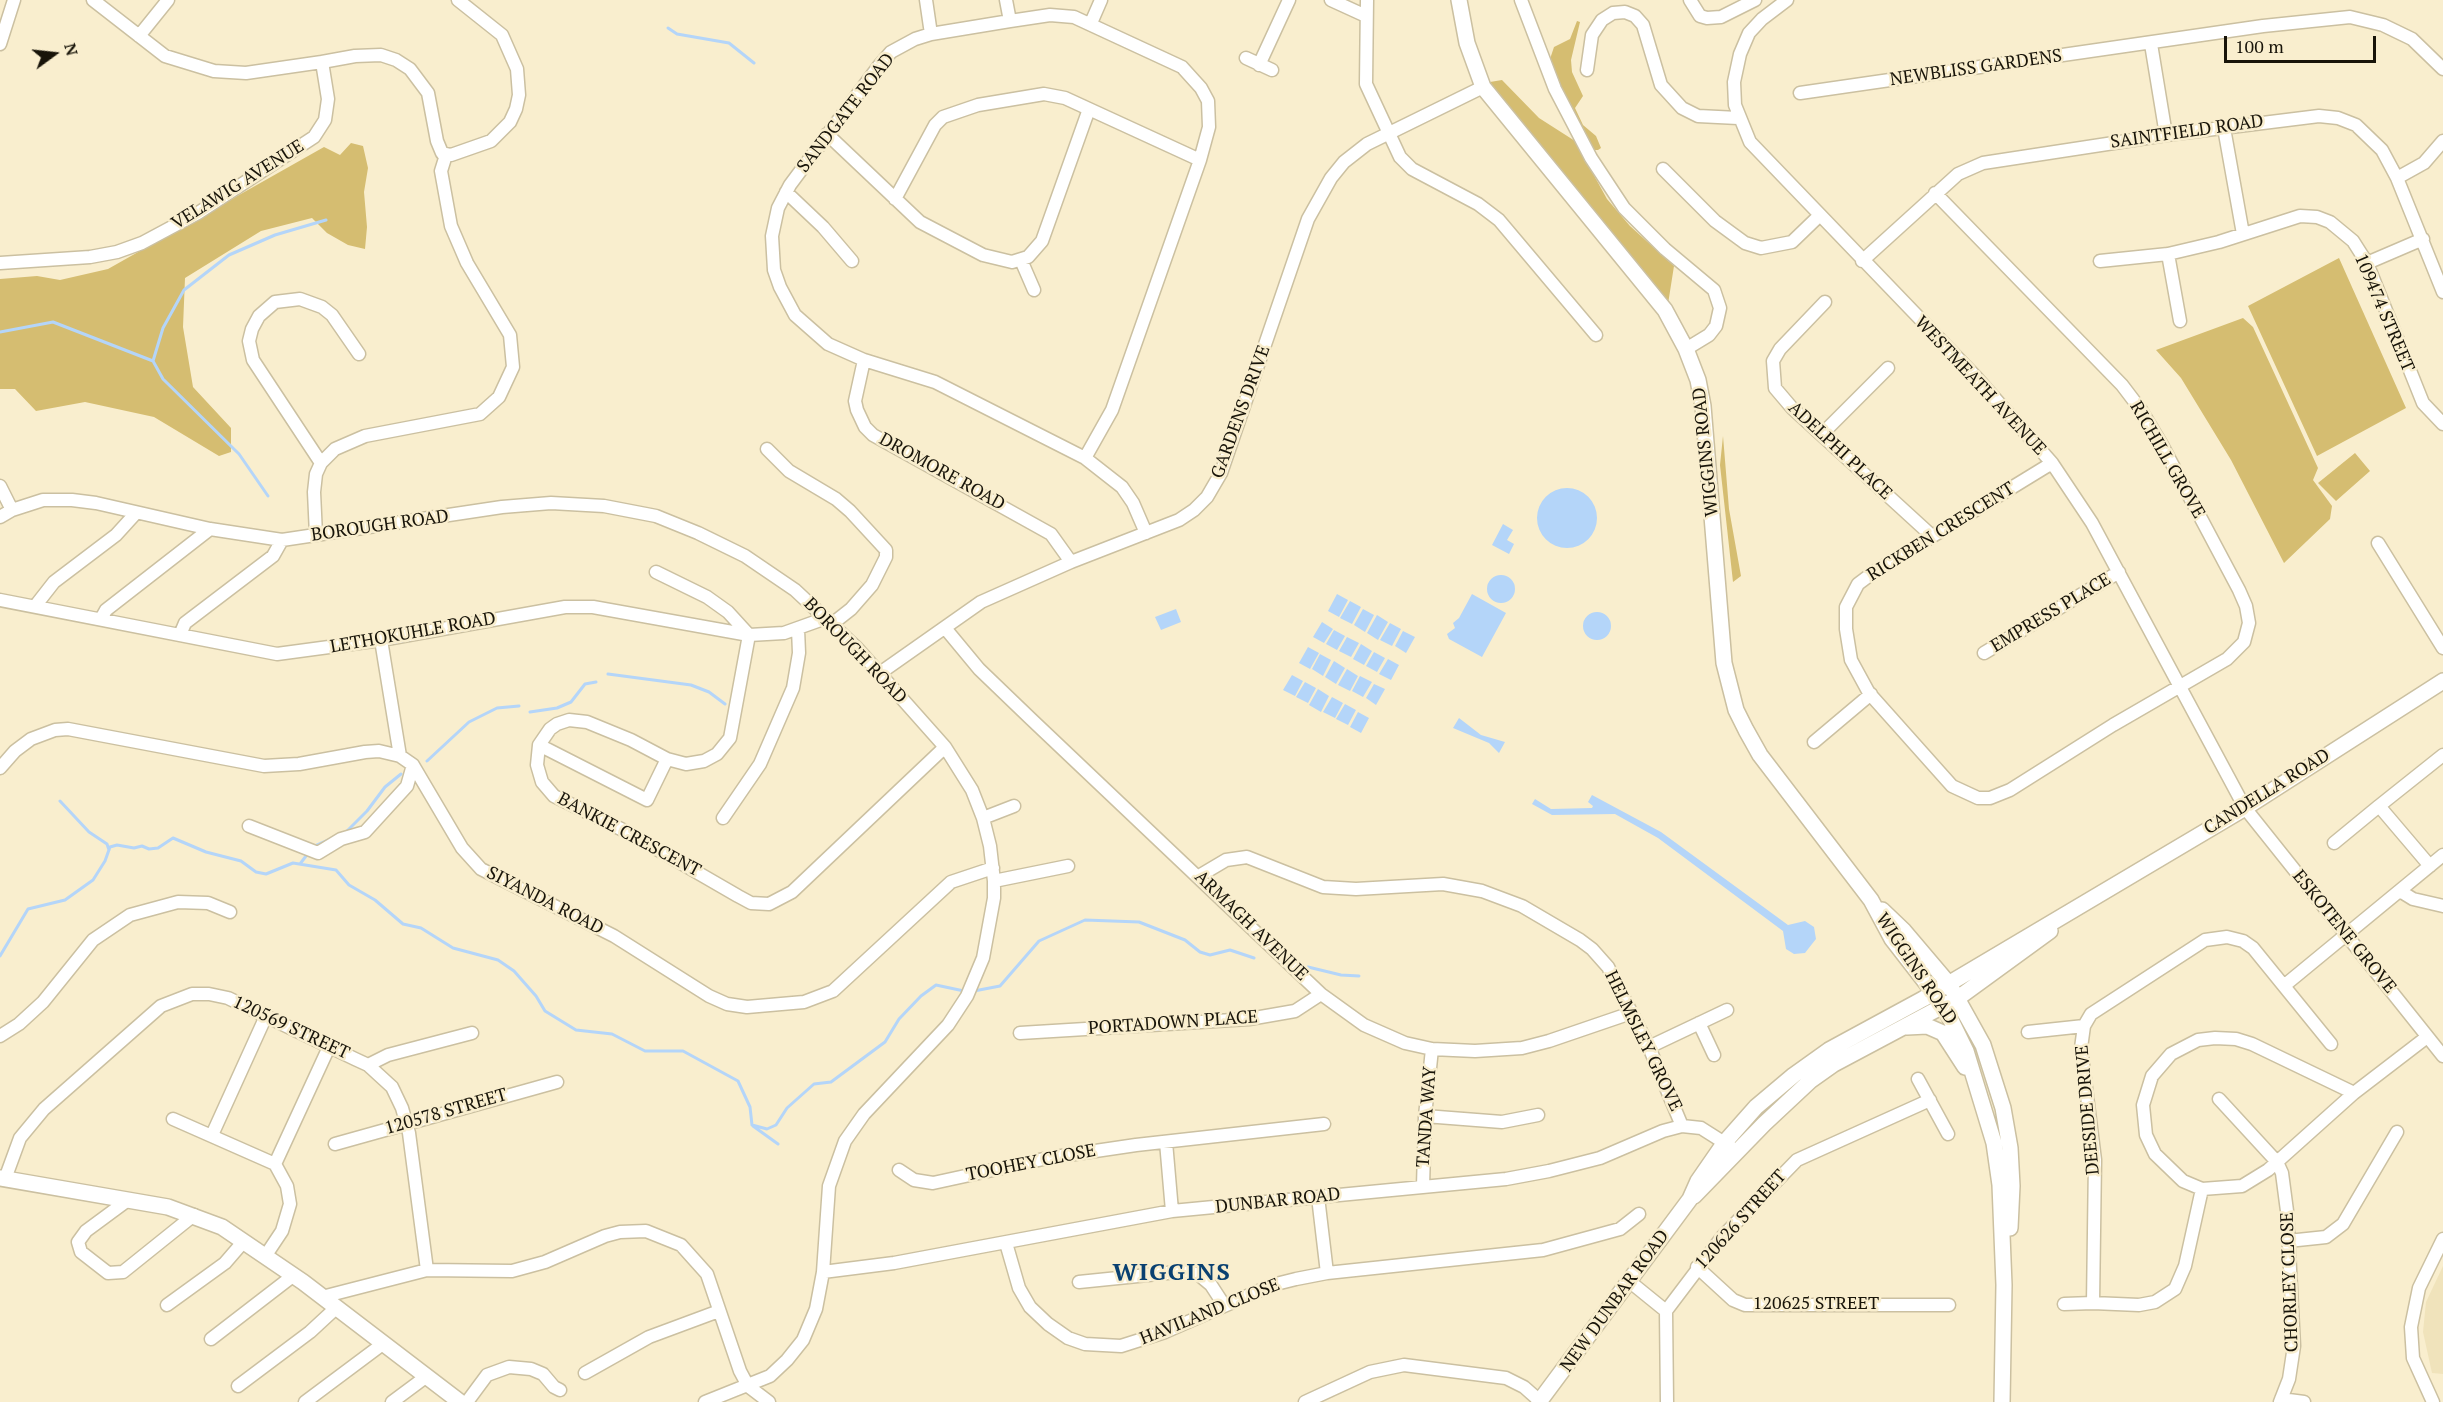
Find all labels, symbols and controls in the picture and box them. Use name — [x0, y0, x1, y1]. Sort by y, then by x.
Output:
north arrow — [24, 24, 84, 84]
scale bar — [2227, 24, 2378, 62]
text: 100 m — [2235, 34, 2284, 58]
text: N — [59, 41, 84, 58]
street label: NEWBLISS GARDENS — [1889, 45, 2063, 91]
street label: SANDGATE ROAD — [793, 49, 899, 177]
street label: SAINTFIELD ROAD — [2109, 111, 2265, 153]
street label: VELAWIG AVENUE — [168, 136, 308, 234]
street label: 109474 STREET — [2349, 251, 2419, 375]
street label: WESTMEATH AVENUE — [1910, 312, 2050, 460]
street label: GARDENS DRIVE — [1207, 343, 1275, 481]
street label: WIGGINS ROAD — [1688, 386, 1724, 518]
street label: ADELPHI PLACE — [1784, 397, 1896, 505]
street label: RICHILL GROVE — [2125, 398, 2209, 522]
street label: DROMORE ROAD — [875, 428, 1009, 516]
street label: RICKBEN CRESCENT — [1863, 478, 2019, 586]
street label: BOROUGH ROAD — [310, 506, 450, 546]
street label: EMPRESS PLACE — [1987, 569, 2115, 657]
street label: BOROUGH ROAD — [799, 594, 911, 708]
street label: LETHOKUHLE ROAD — [329, 608, 497, 658]
street label: CANDELLA ROAD — [2200, 745, 2334, 839]
street label: BANKIE CRESCENT — [554, 788, 704, 882]
street label: SIYANDA ROAD — [483, 862, 607, 940]
street label: ARMAGH AVENUE — [1190, 866, 1312, 986]
street label: ESKOTENE GROVE — [2288, 866, 2400, 998]
street label: WIGGINS ROAD — [1871, 909, 1961, 1029]
street label: HELMSLEY GROVE — [1600, 967, 1686, 1115]
street label: 120569 STREET — [229, 992, 353, 1064]
street label: PORTADOWN PLACE — [1087, 1006, 1259, 1040]
street label: DEESIDE DRIVE — [2072, 1044, 2104, 1176]
street label: TANDA WAY — [1413, 1066, 1441, 1168]
street label: 120578 STREET — [382, 1084, 510, 1140]
street label: TOOHEY CLOSE — [964, 1140, 1098, 1186]
street label: 120626 STREET — [1691, 1166, 1791, 1274]
street label: DUNBAR ROAD — [1214, 1184, 1342, 1218]
street label: CHORLEY CLOSE — [2277, 1212, 2303, 1352]
street label: NEW DUNBAR ROAD — [1556, 1226, 1674, 1376]
district label: WIGGINS — [1113, 1259, 1231, 1287]
street label: HAVILAND CLOSE — [1137, 1274, 1283, 1350]
street label: 120625 STREET — [1753, 1293, 1879, 1315]

